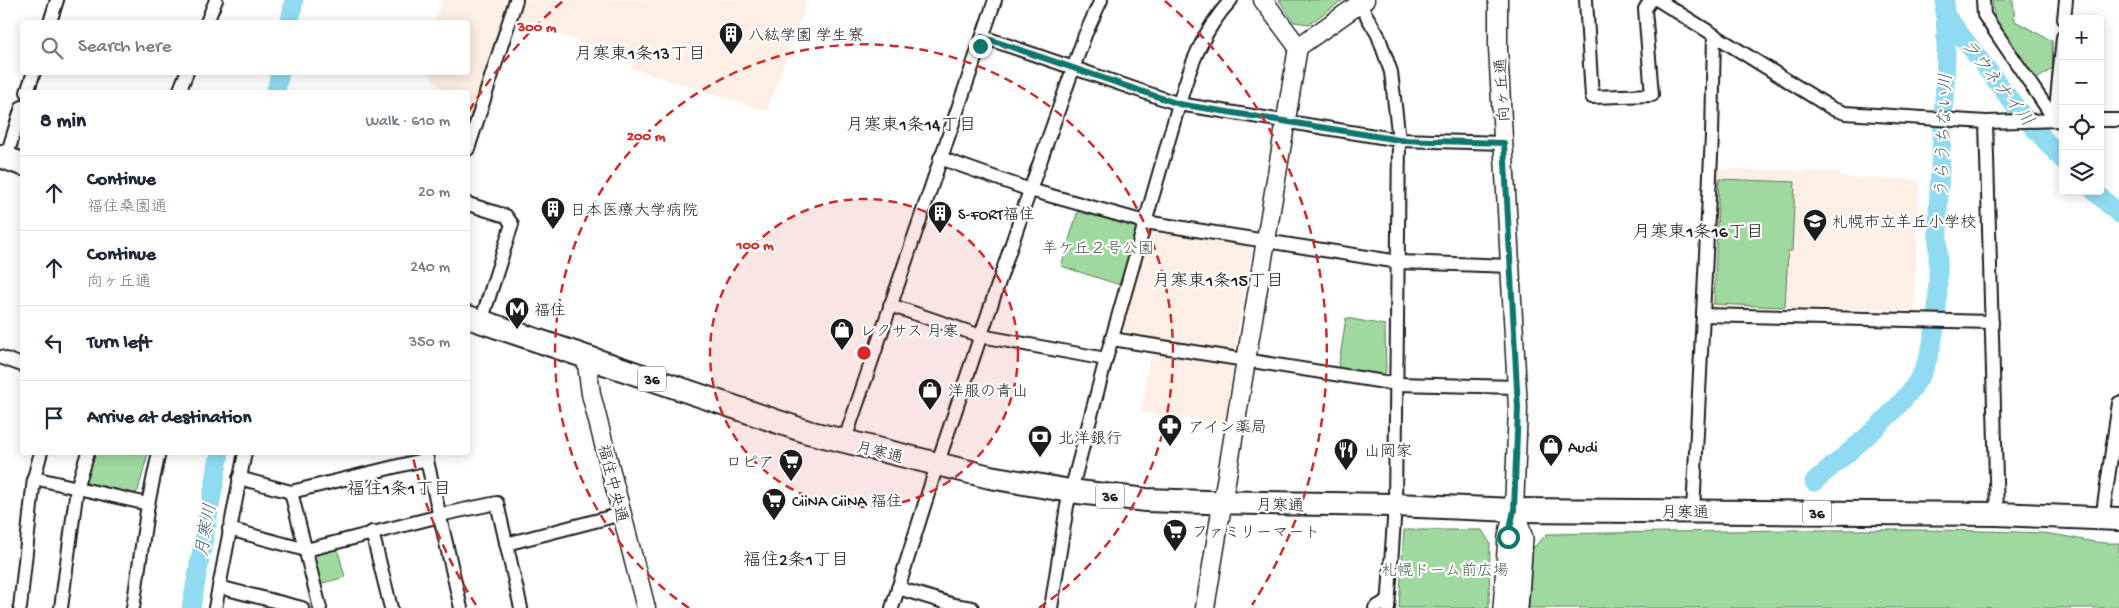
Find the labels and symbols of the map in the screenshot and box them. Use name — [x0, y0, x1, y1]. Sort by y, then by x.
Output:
text: 300 m — [516, 19, 557, 37]
building icon: 八紘学園 学生寮 — [718, 21, 744, 55]
place label: 八紘学園 学生寮 — [748, 27, 864, 47]
route end — [969, 35, 992, 58]
water label: ラウネナイ川 — [1955, 36, 2037, 132]
district label: 月寒東1条13丁目 — [574, 44, 706, 66]
street label: 向ヶ丘通 — [1492, 57, 1516, 122]
water label: うらうちない川 — [1933, 73, 1958, 199]
district label: 月寒東1条14丁目 — [845, 115, 977, 137]
text: 200 m — [627, 128, 666, 146]
building icon: 日本医療大学病院 — [540, 196, 566, 230]
building icon: S-FORT福住 — [927, 200, 953, 234]
place label: 日本医療大学病院 — [570, 202, 698, 222]
place label: S-FORT福住 — [958, 206, 1035, 226]
school or university icon: 札幌市立羊丘小学校 — [1802, 208, 1828, 242]
place label: 札幌市立羊丘小学校 — [1832, 213, 1976, 234]
district label: 月寒東1条16丁目 — [1632, 222, 1764, 244]
text: 100 m — [735, 237, 774, 255]
park label: 羊ケ丘２号公園 — [1042, 239, 1154, 260]
district label: 月寒東1条15丁目 — [1152, 271, 1284, 293]
metro station icon: 福住 — [504, 296, 530, 330]
place label: 福住 — [534, 302, 566, 322]
shop icon: レクサス 月寒 — [829, 317, 855, 351]
place label: レクサス 月寒 — [860, 323, 959, 343]
centre of rings — [855, 344, 873, 362]
road number: 36 — [638, 366, 666, 392]
shop icon: 洋服の青山 — [917, 377, 943, 411]
place label: 洋服の青山 — [948, 382, 1028, 403]
pharmacy icon: アイン薬局 — [1157, 413, 1183, 447]
place label: アイン薬局 — [1188, 419, 1267, 439]
bank icon: 北洋銀行 — [1027, 424, 1053, 458]
place label: 北洋銀行 — [1058, 430, 1122, 450]
shop icon: Audi — [1538, 433, 1564, 467]
restaurant icon: 山岡家 — [1333, 437, 1359, 471]
street label: 月寒通 — [854, 438, 905, 469]
place label: Audi — [1568, 440, 1598, 459]
street label: 福住中央通 — [592, 442, 630, 525]
place label: 山岡家 — [1364, 443, 1412, 463]
supermarket icon: ロピア — [778, 448, 804, 482]
place label: ロピア — [726, 455, 774, 474]
district label: 福住1条1丁目 — [347, 479, 451, 501]
road number: 36 — [1096, 484, 1124, 508]
supermarket icon: CiiNA CiiNA 福住 — [761, 487, 787, 521]
place label: CiiNA CiiNA 福住 — [792, 493, 903, 513]
street label: 月寒通 — [1256, 497, 1304, 517]
road number: 36 — [1803, 500, 1831, 526]
water label: 月寒川 — [191, 502, 222, 559]
street label: 月寒通 — [1661, 504, 1709, 524]
supermarket icon: ファミリーマート — [1162, 518, 1188, 552]
place label: ファミリーマート — [1192, 525, 1320, 544]
route start — [1497, 526, 1520, 549]
district label: 福住2条1丁目 — [743, 550, 849, 572]
park label: 札幌ドーム前広場 — [1381, 562, 1509, 582]

